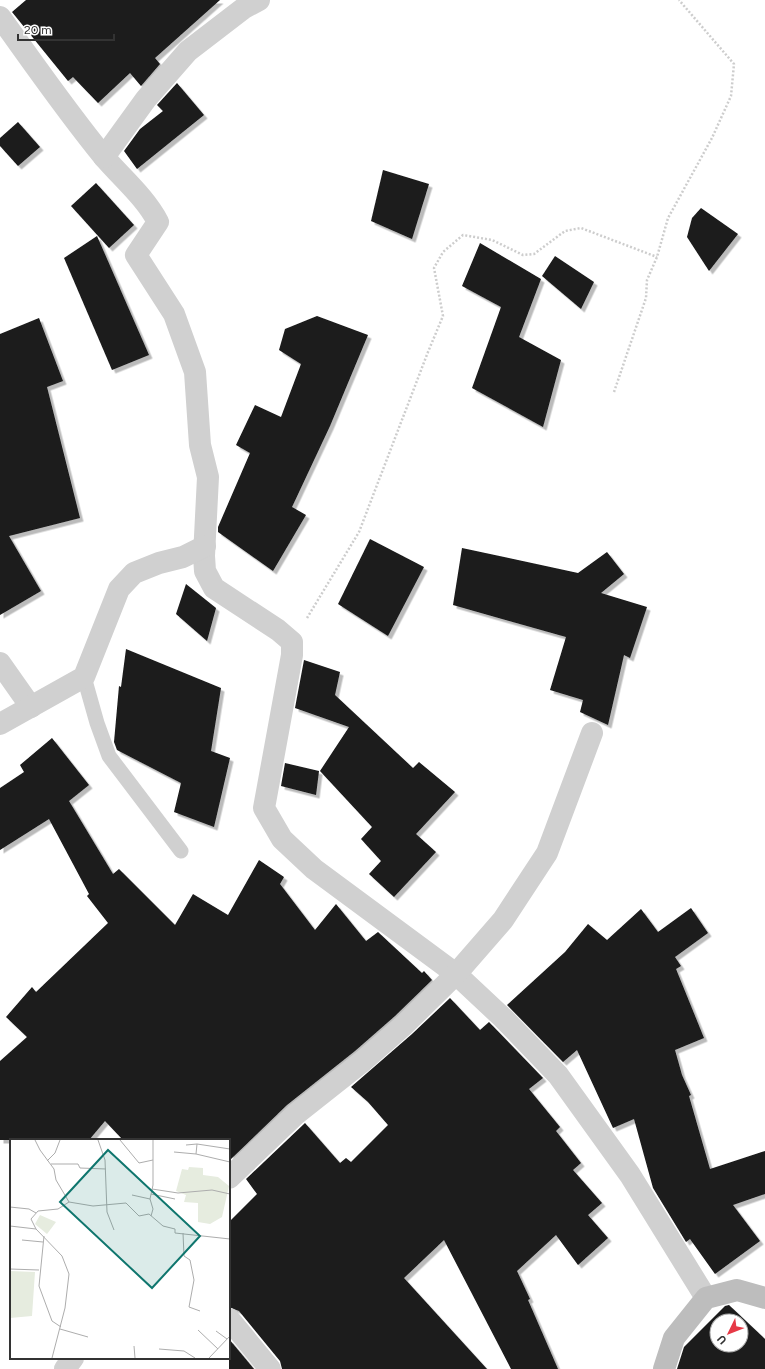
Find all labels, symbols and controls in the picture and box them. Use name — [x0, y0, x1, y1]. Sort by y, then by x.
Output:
scale bar — [18, 16, 114, 42]
text: 20 m — [24, 23, 52, 37]
inset map — [10, 1139, 230, 1359]
north arrow — [709, 1313, 749, 1353]
text: U — [714, 1332, 729, 1347]

